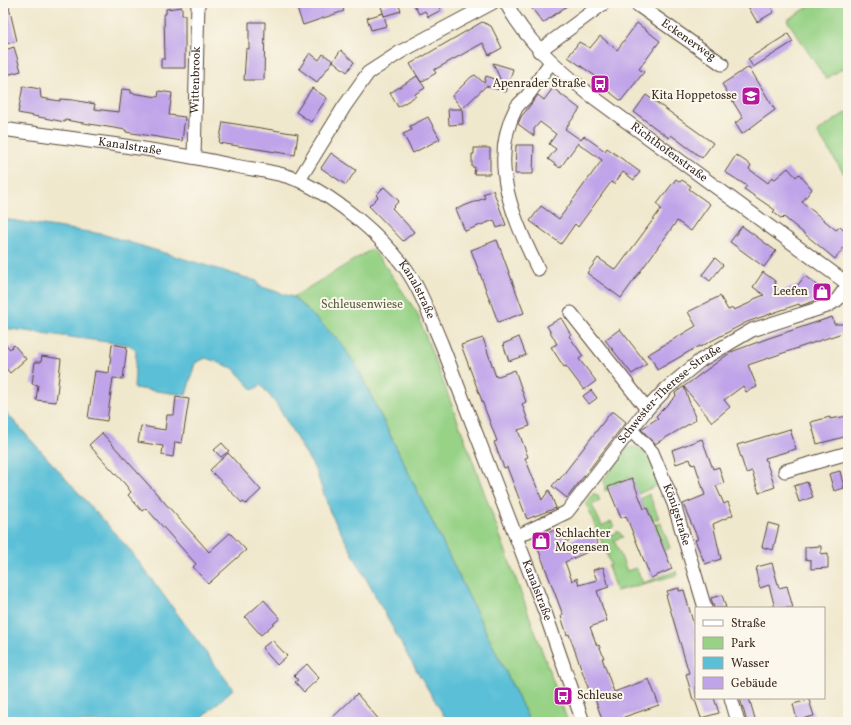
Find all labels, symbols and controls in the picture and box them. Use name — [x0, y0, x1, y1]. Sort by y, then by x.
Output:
street label: Eckenerweg — [658, 16, 719, 65]
street label: Wittenbrook — [187, 46, 205, 114]
bus stop icon: Apenrader Straße — [589, 73, 611, 95]
place label: Apenrader Straße — [493, 76, 586, 92]
school or university icon: Kita Hoppetosse — [740, 85, 762, 107]
place label: Kita Hoppetosse — [651, 88, 737, 104]
street label: Richthofenstraße — [627, 119, 711, 186]
street label: Kanalstraße — [97, 134, 163, 160]
street label: Kanalstraße — [394, 257, 438, 322]
shop icon: Leefen — [811, 281, 833, 303]
place label: Leefen — [773, 284, 808, 300]
park label: Schleusenwiese — [321, 297, 403, 313]
street label: Schwester-Therese-Straße — [615, 341, 725, 447]
street label: Königstraße — [658, 482, 694, 548]
place label: Schlachter Mogensen — [555, 526, 610, 556]
shop icon: Schlachter Mogensen — [530, 530, 552, 552]
street label: Kanalstraße — [518, 558, 556, 623]
legend — [695, 607, 825, 699]
text: Straße — [731, 616, 766, 632]
text: Park — [731, 636, 756, 652]
text: Wasser — [731, 656, 769, 672]
text: Gebäude — [731, 676, 778, 692]
bus stop icon: Schleuse — [552, 685, 574, 707]
place label: Schleuse — [577, 688, 623, 704]

